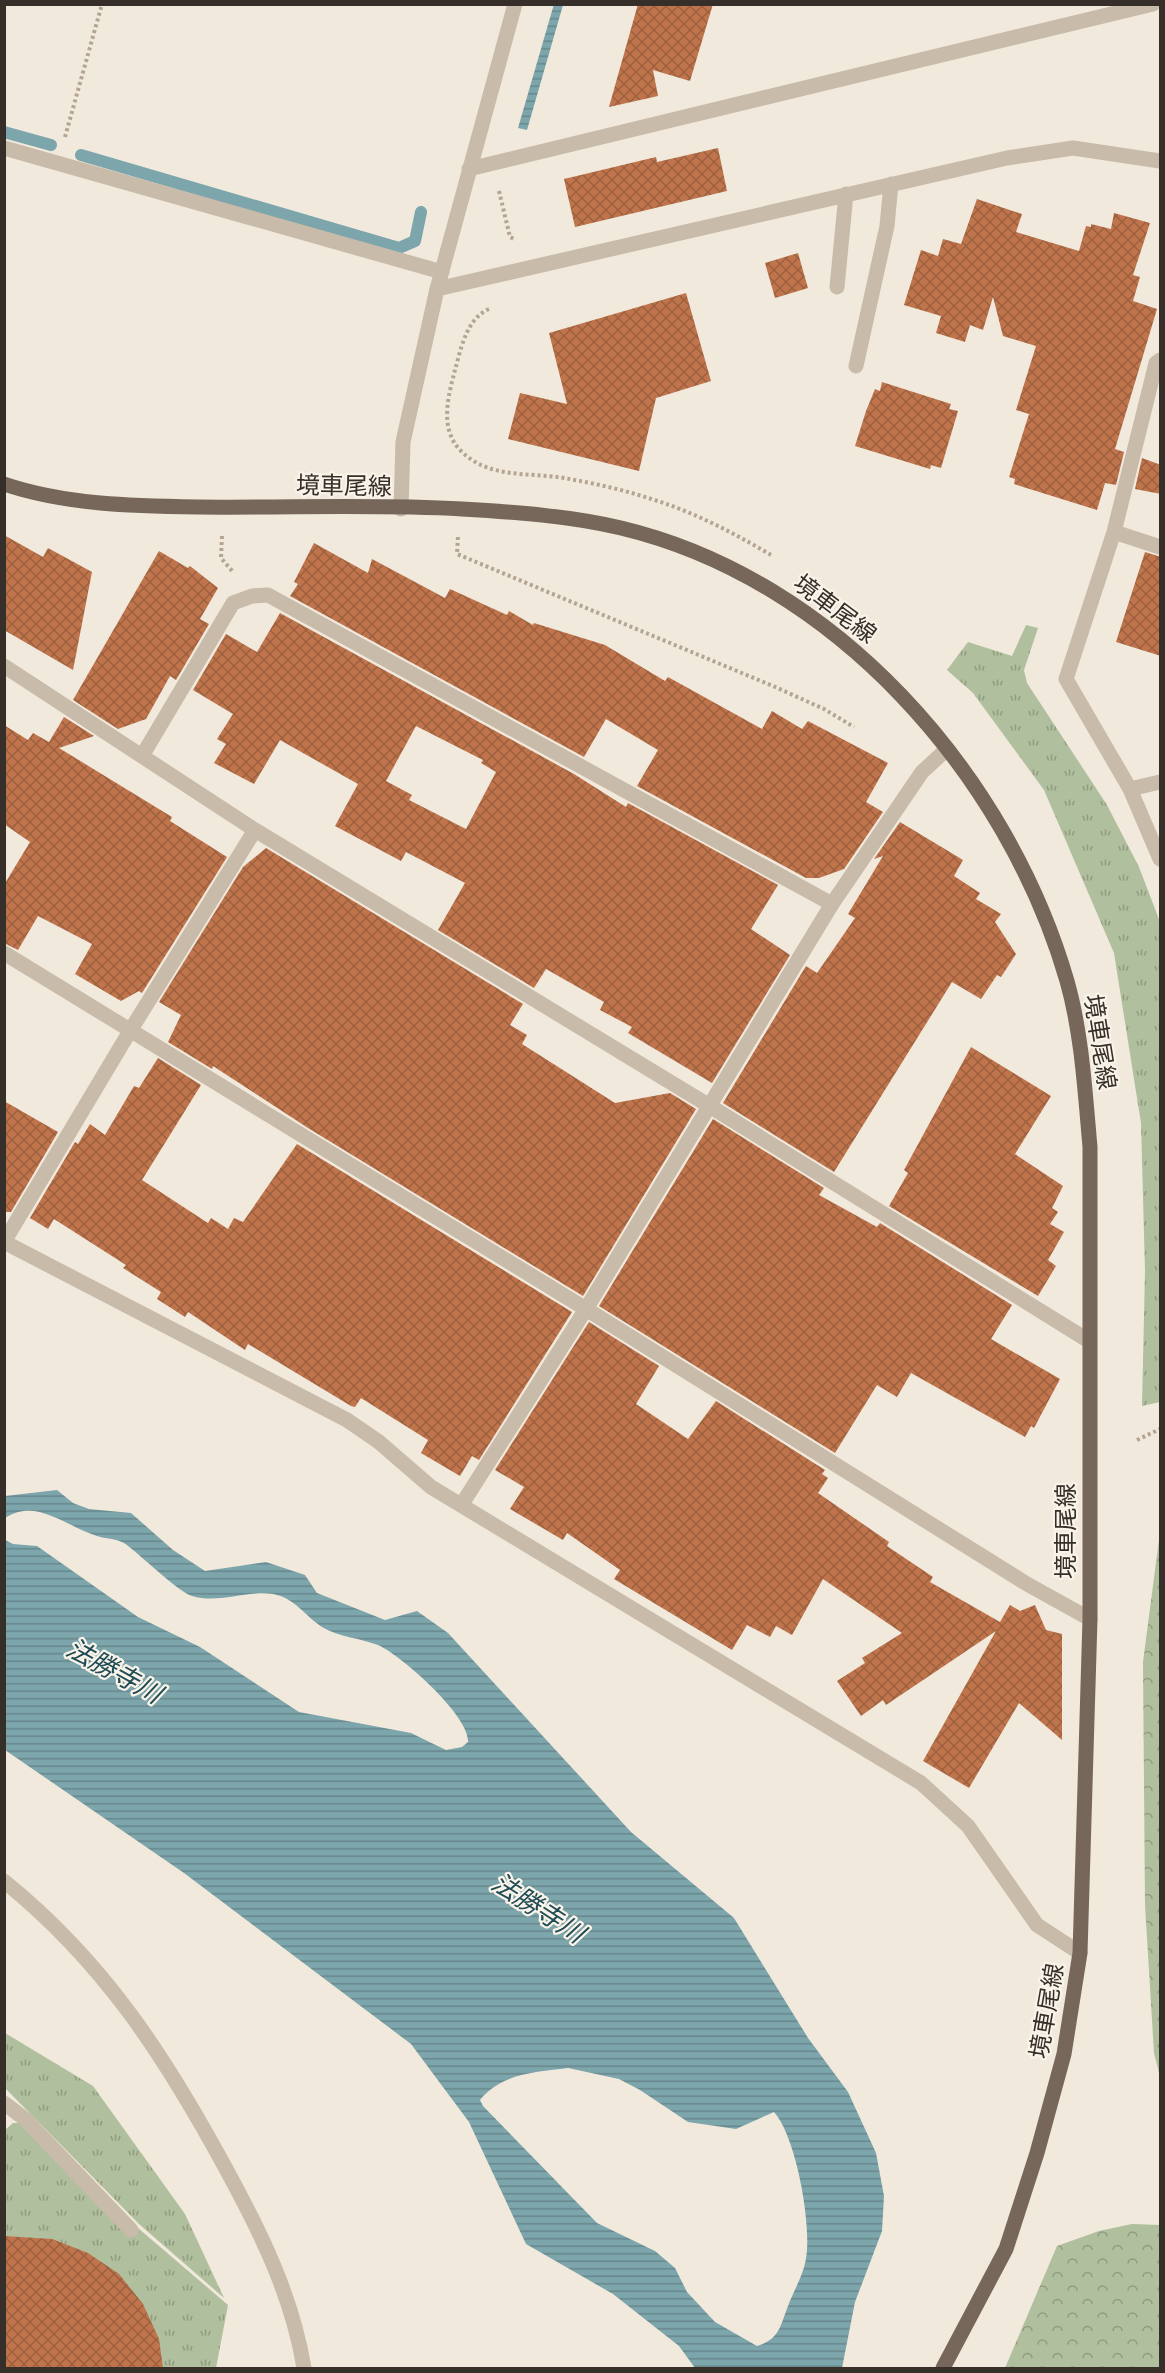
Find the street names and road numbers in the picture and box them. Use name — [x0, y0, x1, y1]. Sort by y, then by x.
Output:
street label: 境車尾線 — [296, 472, 392, 500]
street label: 境車尾線 — [789, 570, 881, 648]
street label: 境車尾線 — [1080, 993, 1120, 1091]
street label: 境車尾線 — [1053, 1483, 1079, 1579]
street label: 境車尾線 — [1026, 1961, 1068, 2061]

